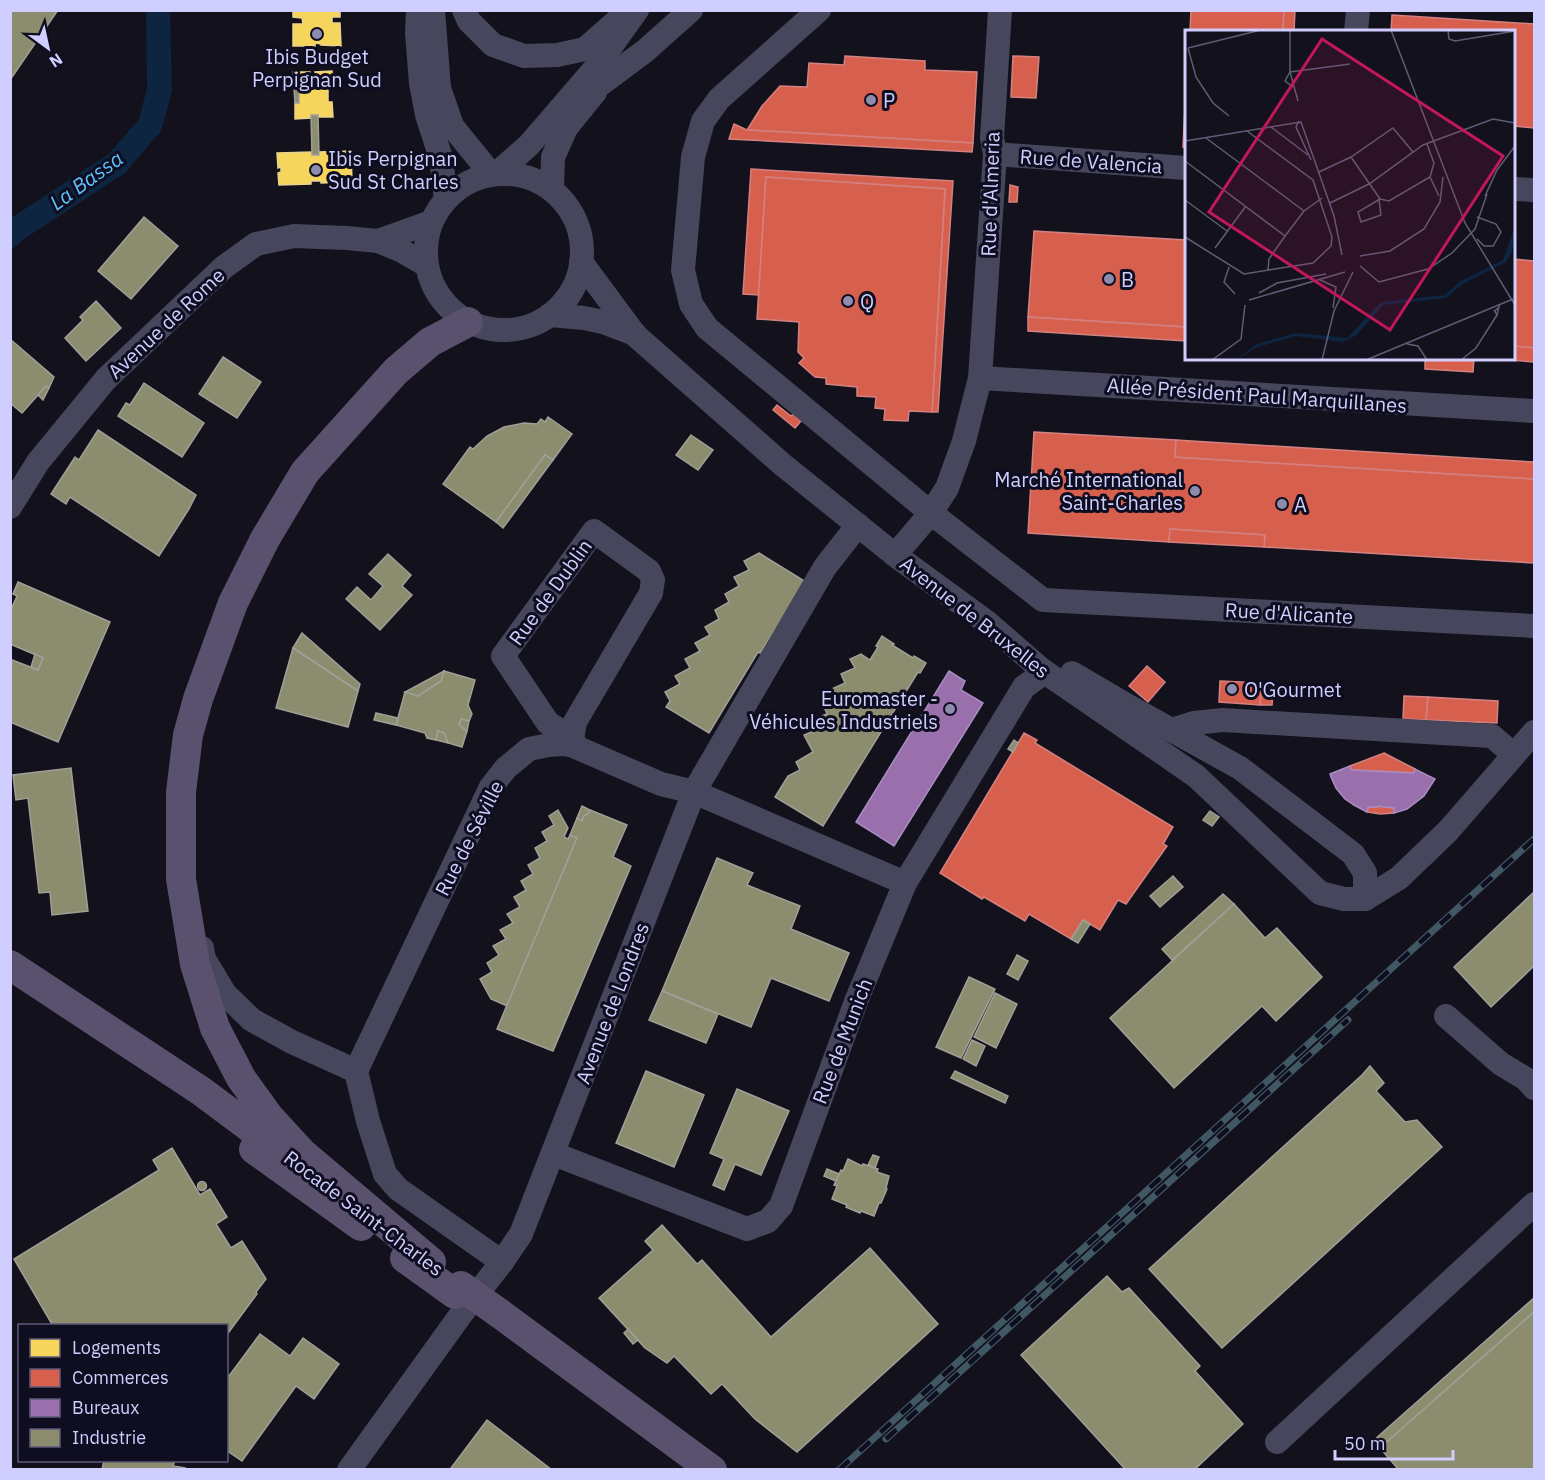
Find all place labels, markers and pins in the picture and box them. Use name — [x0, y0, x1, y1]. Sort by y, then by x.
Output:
marker: Ibis Budget Perpignan Sud — [310, 27, 324, 41]
place label: Ibis Budget Perpignan Sud — [252, 43, 382, 93]
place label: P — [883, 87, 895, 114]
marker: P — [864, 93, 878, 107]
place label: Ibis Perpignan Sud St Charles — [328, 145, 459, 195]
marker: Ibis Perpignan Sud St Charles — [309, 163, 323, 177]
place label: B — [1121, 266, 1134, 293]
marker: B — [1102, 272, 1116, 286]
place label: Q — [860, 288, 874, 315]
marker: Q — [841, 294, 855, 308]
place label: Marché International Saint-Charles — [994, 466, 1183, 516]
marker: Marché International Saint-Charles — [1188, 484, 1202, 498]
place label: A — [1294, 491, 1307, 518]
marker: A — [1275, 497, 1289, 511]
place label: O'Gourmet — [1244, 676, 1342, 703]
marker: O'Gourmet — [1225, 682, 1239, 696]
place label: Euromaster - Véhicules Industriels — [749, 685, 938, 735]
marker: Euromaster - Véhicules Industriels — [943, 702, 957, 716]

